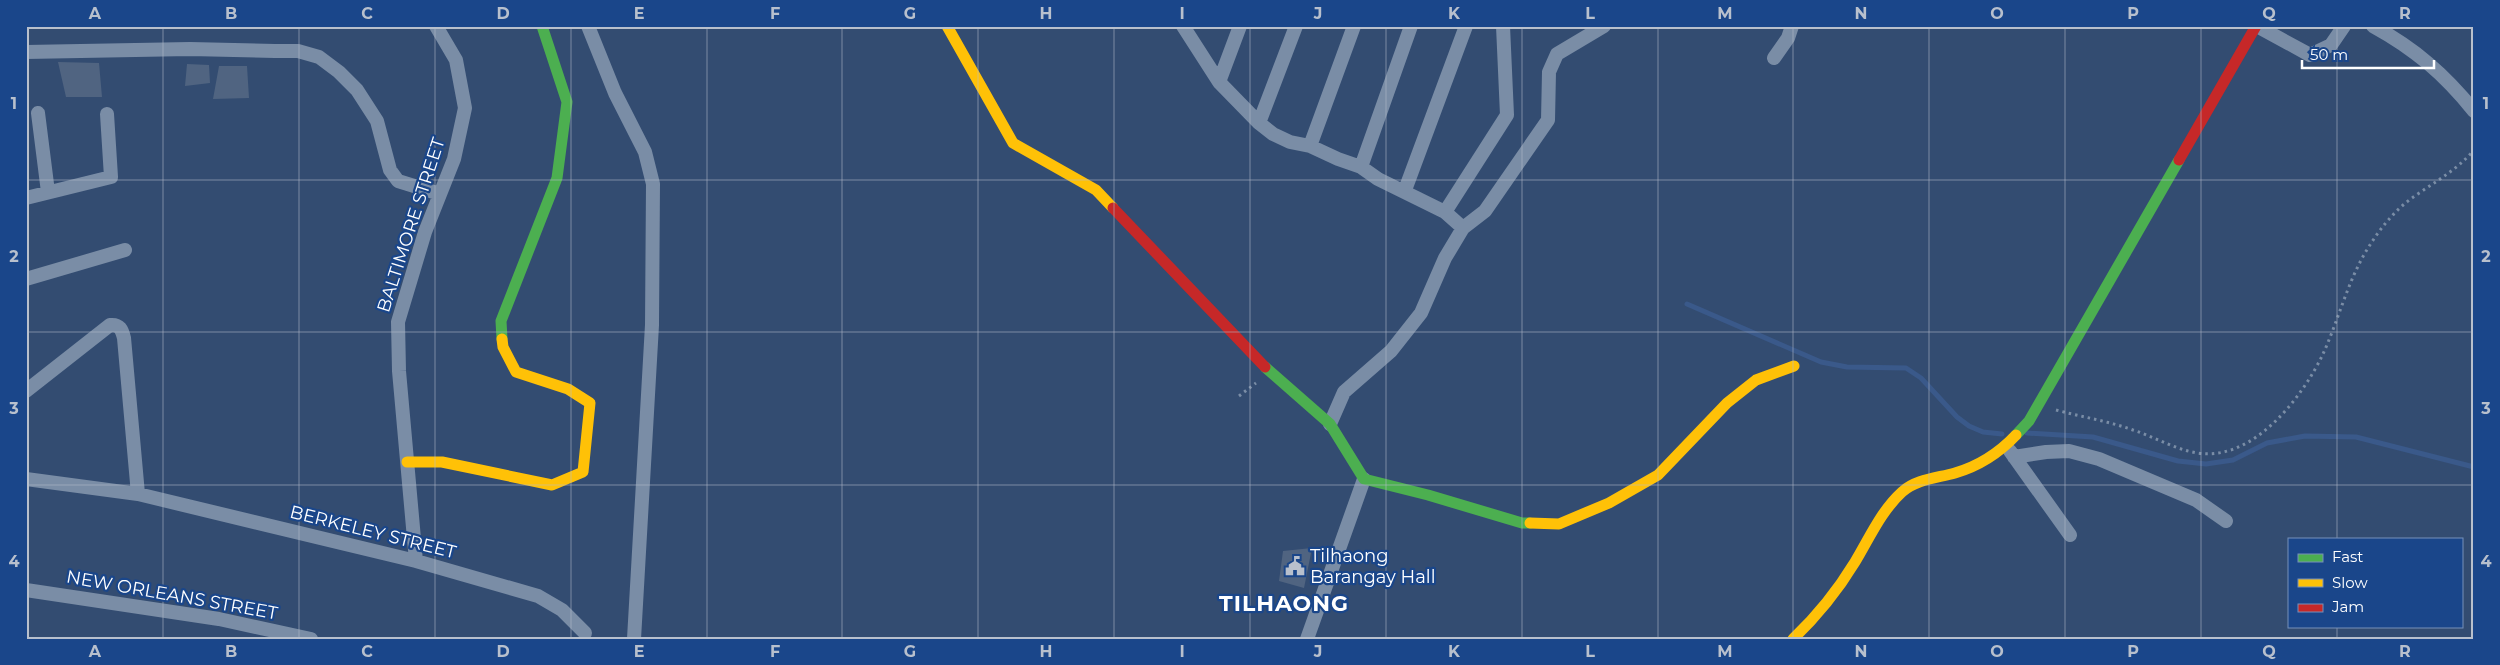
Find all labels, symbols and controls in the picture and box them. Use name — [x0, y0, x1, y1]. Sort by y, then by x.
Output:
text: A — [88, 4, 102, 23]
text: B — [225, 4, 237, 23]
text: C — [361, 4, 373, 23]
text: D — [496, 4, 510, 23]
text: E — [634, 4, 644, 23]
text: F — [770, 4, 780, 23]
text: G — [904, 4, 916, 23]
text: H — [1040, 4, 1052, 23]
text: I — [1179, 4, 1185, 23]
text: J — [1313, 4, 1322, 23]
text: K — [1448, 4, 1461, 23]
text: L — [1585, 4, 1595, 23]
text: M — [1717, 4, 1733, 23]
text: N — [1855, 4, 1867, 23]
text: O — [1990, 4, 2004, 23]
text: P — [2127, 4, 2139, 23]
text: Q — [2262, 4, 2276, 23]
text: R — [2399, 4, 2411, 23]
scale bar — [2302, 38, 2435, 70]
text: 50 m — [2310, 45, 2348, 64]
text: 1 — [11, 94, 17, 113]
text: 1 — [2483, 94, 2489, 113]
street label: BALTIMORE STREET — [372, 134, 450, 315]
text: 2 — [9, 247, 19, 266]
text: 2 — [2481, 247, 2491, 266]
text: 3 — [8, 399, 19, 418]
text: 3 — [2480, 399, 2491, 418]
street label: BERKELEY STREET — [287, 501, 459, 563]
legend — [2288, 538, 2462, 628]
place label: Tilhaong Barangay Hall — [1310, 545, 1435, 588]
text: Fast — [2332, 547, 2363, 566]
text: 4 — [8, 552, 20, 571]
text: 4 — [2480, 552, 2492, 571]
public building icon: Tilhaong Barangay Hall — [1284, 555, 1306, 577]
street label: NEW ORLEANS STREET — [65, 566, 280, 625]
text: Slow — [2332, 573, 2368, 592]
district label: TILHAONG — [1219, 590, 1349, 617]
text: Jam — [2331, 597, 2364, 616]
text: A — [88, 642, 102, 661]
text: B — [225, 642, 237, 661]
text: C — [361, 642, 373, 661]
text: D — [496, 642, 510, 661]
text: E — [634, 642, 644, 661]
text: F — [770, 642, 780, 661]
text: G — [904, 642, 916, 661]
text: H — [1040, 642, 1052, 661]
text: I — [1179, 642, 1185, 661]
text: J — [1313, 642, 1322, 661]
text: K — [1448, 642, 1461, 661]
text: L — [1585, 642, 1595, 661]
text: M — [1717, 642, 1733, 661]
text: N — [1855, 642, 1867, 661]
text: O — [1990, 642, 2004, 661]
text: P — [2127, 642, 2139, 661]
text: Q — [2262, 642, 2276, 661]
text: R — [2399, 642, 2411, 661]

